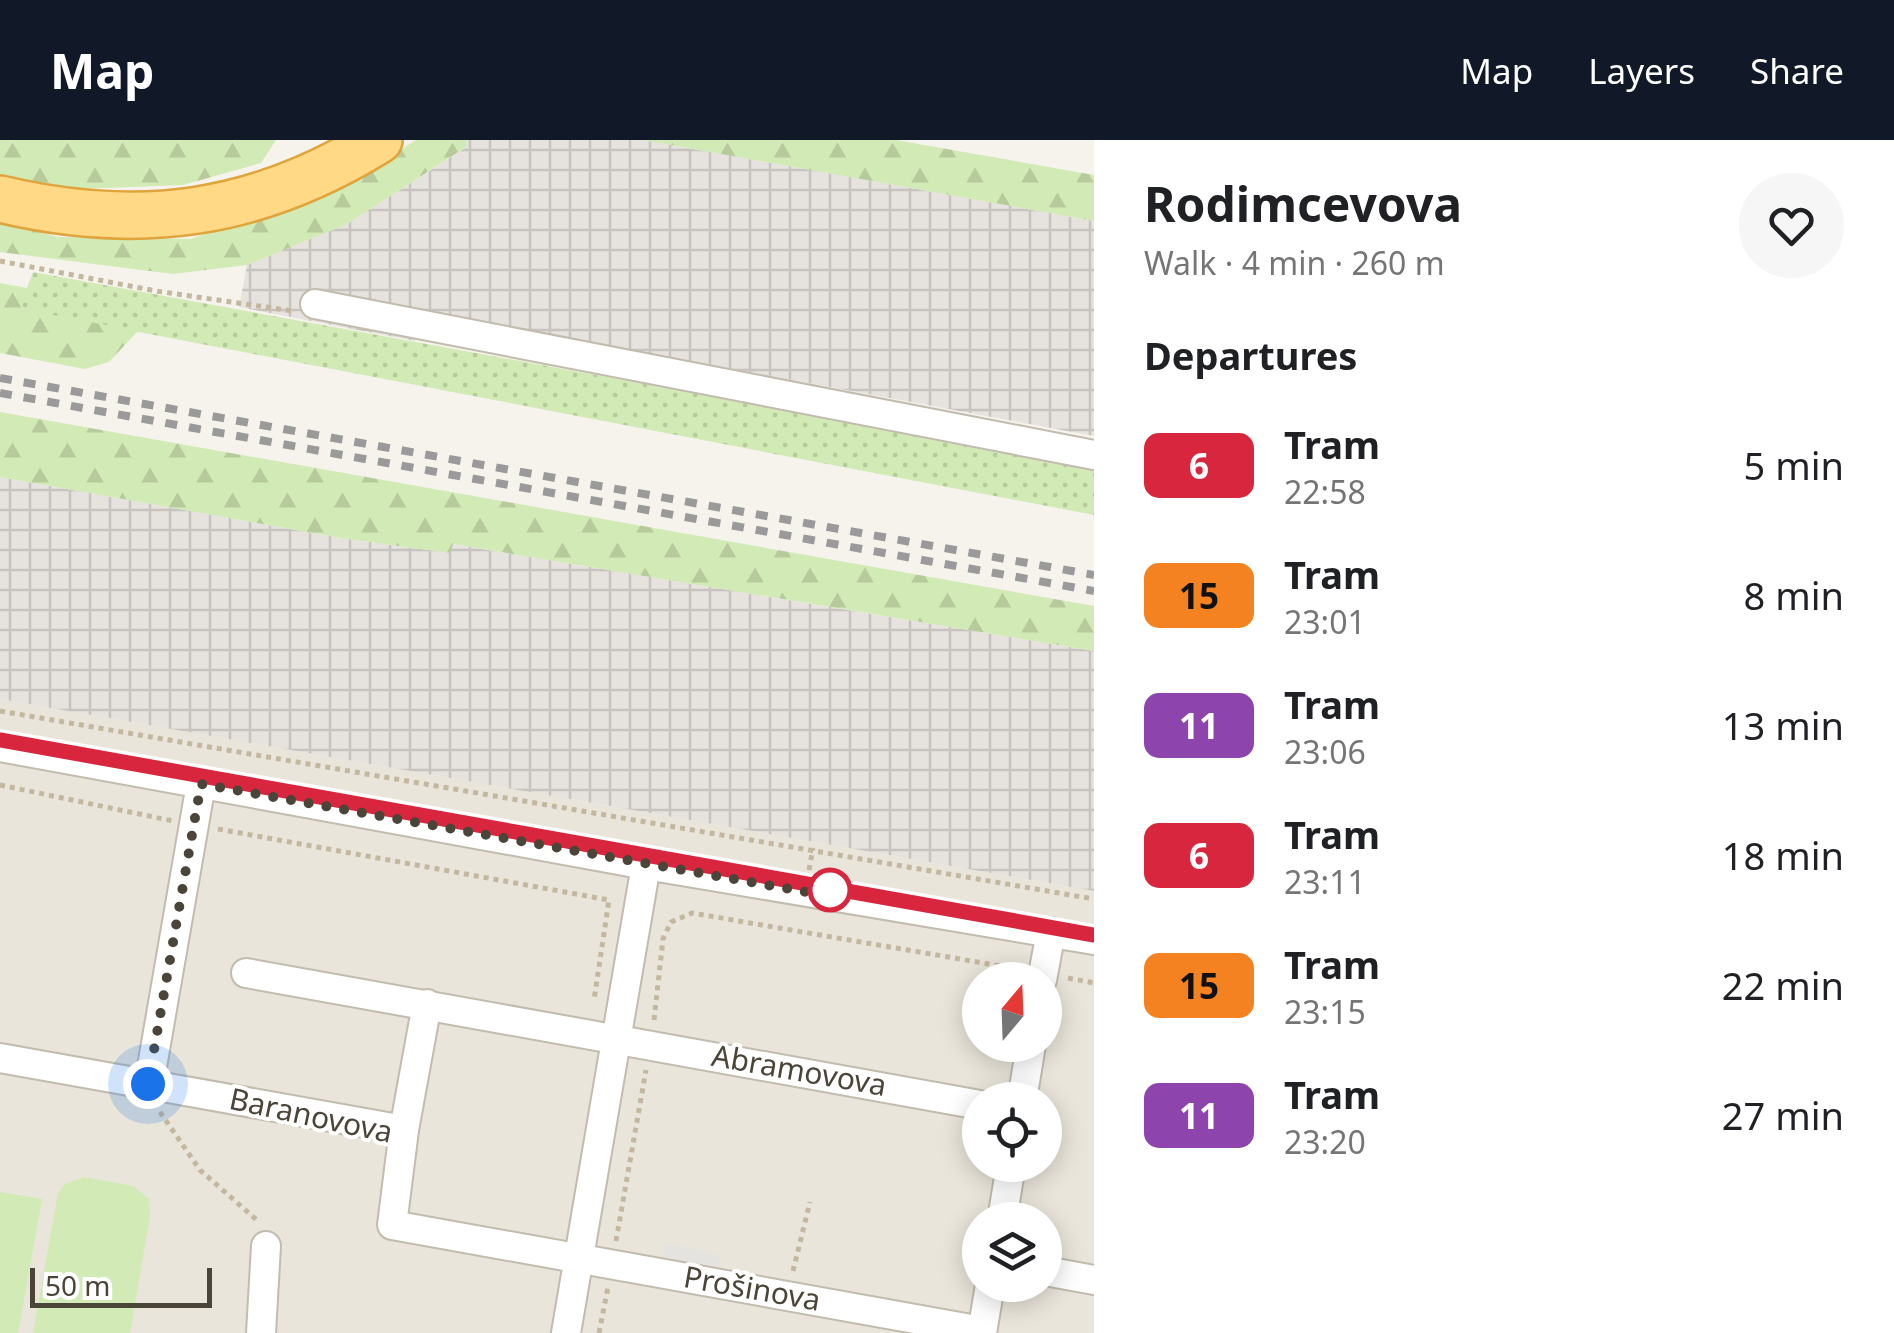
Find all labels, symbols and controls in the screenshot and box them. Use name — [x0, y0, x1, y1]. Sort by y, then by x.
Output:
text: Map — [50, 38, 154, 103]
text: Map — [1460, 47, 1533, 94]
text: Layers — [1588, 47, 1695, 94]
text: Share — [1750, 47, 1844, 94]
text: Rodimcevova — [1144, 171, 1462, 236]
button: heart — [1739, 173, 1844, 278]
text: Walk · 4 min · 260 m — [1144, 241, 1445, 284]
text: Departures — [1144, 329, 1357, 381]
text: Tram — [1284, 418, 1380, 470]
text: 5 min — [1744, 439, 1844, 491]
text: 6 — [1189, 442, 1209, 489]
text: 22:58 — [1284, 470, 1366, 513]
text: Tram — [1284, 548, 1380, 600]
text: 8 min — [1744, 569, 1844, 621]
text: 15 — [1179, 572, 1219, 619]
text: 23:01 — [1284, 600, 1366, 643]
text: Tram — [1284, 678, 1380, 730]
text: 13 min — [1722, 699, 1844, 751]
text: 11 — [1179, 702, 1219, 749]
text: 23:06 — [1284, 730, 1366, 773]
text: Tram — [1284, 808, 1380, 860]
text: 18 min — [1722, 829, 1844, 881]
text: 6 — [1189, 832, 1209, 879]
text: 23:11 — [1284, 860, 1366, 903]
unlabelled marker — [809, 869, 851, 911]
text: Tram — [1284, 938, 1380, 990]
text: 22 min — [1722, 959, 1844, 1011]
north arrow — [962, 962, 1062, 1062]
map controls — [962, 962, 1062, 1302]
text: 15 — [1179, 962, 1219, 1009]
text: 23:15 — [1284, 990, 1366, 1033]
street label: Abramovova — [709, 1034, 890, 1105]
your location — [123, 1059, 173, 1109]
text: Tram — [1284, 1068, 1380, 1120]
street label: Baranovova — [226, 1077, 397, 1152]
button: locate — [962, 1082, 1062, 1182]
text: 27 min — [1722, 1089, 1844, 1141]
text: 11 — [1179, 1092, 1219, 1139]
text: 23:20 — [1284, 1120, 1366, 1163]
button: layers — [962, 1202, 1062, 1302]
street label: Prošinova — [681, 1255, 824, 1320]
scale bar — [30, 1263, 212, 1308]
text: 50 m — [45, 1266, 111, 1304]

